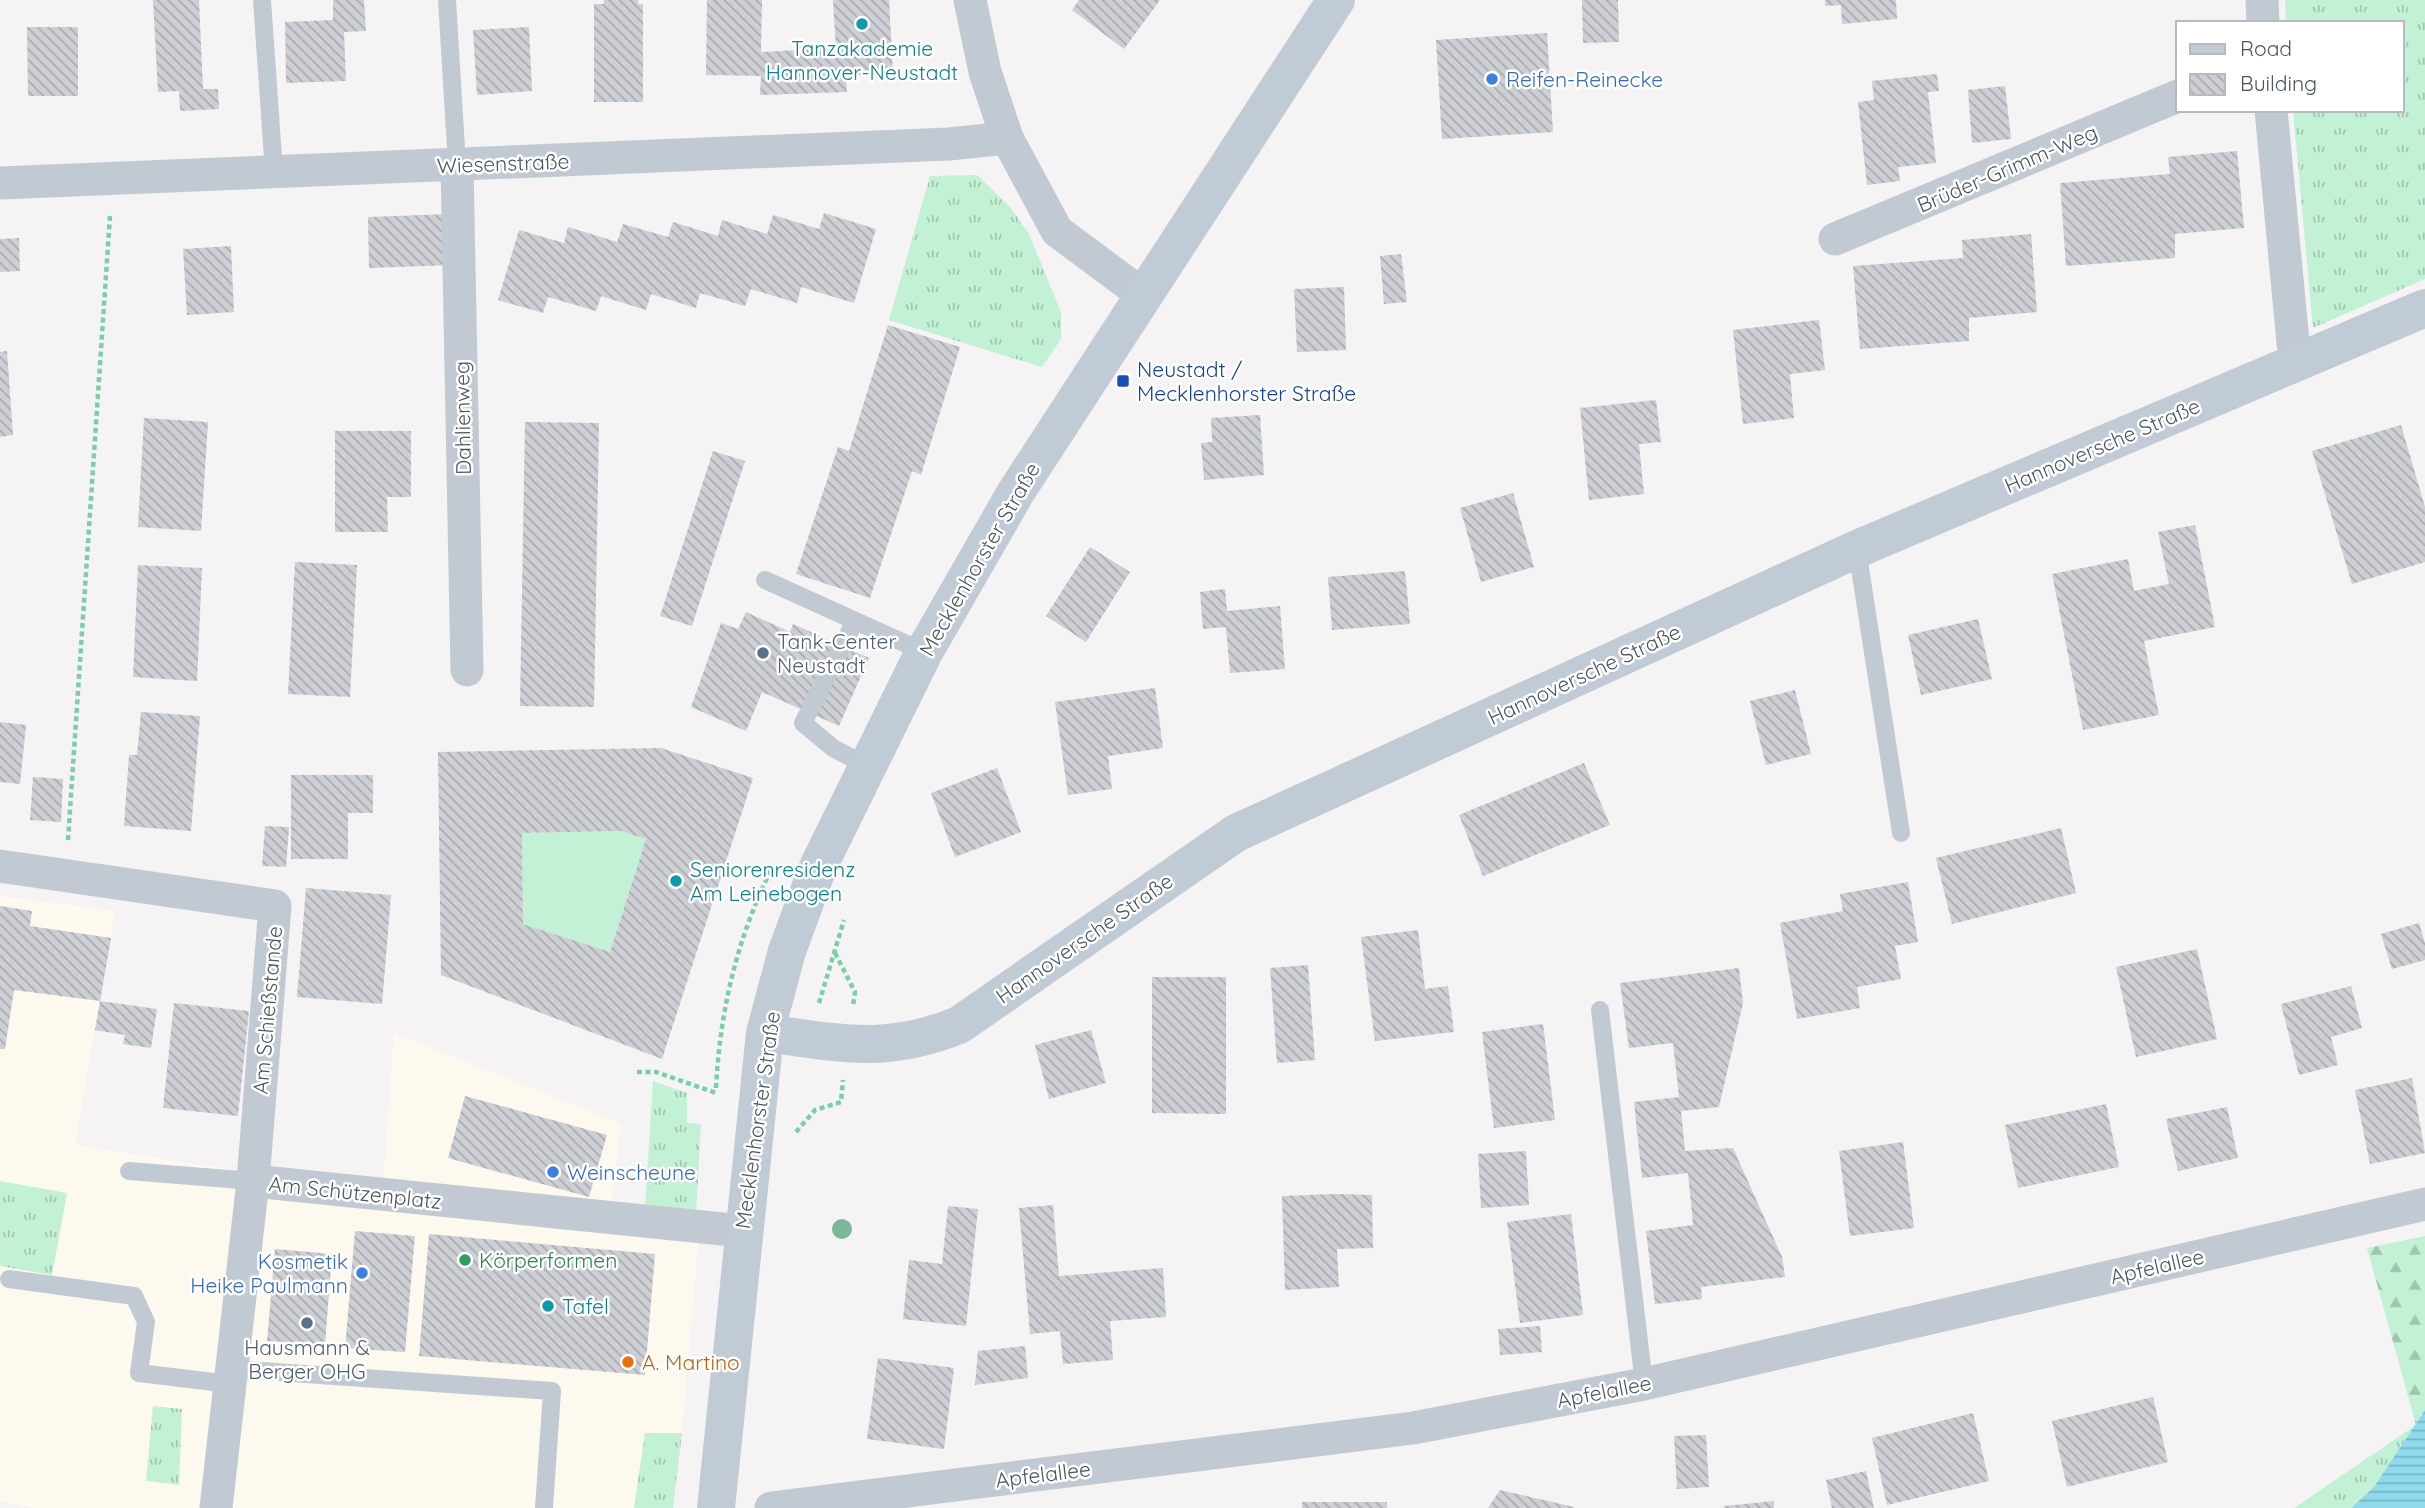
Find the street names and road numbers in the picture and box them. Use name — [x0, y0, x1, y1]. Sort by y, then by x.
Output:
street label: Brüder-Grimm-Weg — [1913, 118, 2101, 218]
street label: Wiesenstraße — [436, 148, 570, 178]
street label: Dahlienweg — [448, 361, 476, 475]
street label: Hannoversche Straße — [2000, 392, 2204, 498]
street label: Mecklenhorster Straße — [913, 458, 1045, 660]
street label: Hannoversche Straße — [1483, 618, 1685, 730]
street label: Hannoversche Straße — [991, 867, 1177, 1009]
street label: Am Schießstande — [247, 925, 287, 1095]
street label: Mecklenhorster Straße — [729, 1010, 785, 1230]
street label: Am Schützenplatz — [267, 1170, 443, 1214]
street label: Apfelallee — [2107, 1243, 2207, 1289]
street label: Apfelallee — [1555, 1369, 1653, 1413]
street label: Apfelallee — [994, 1455, 1092, 1493]

